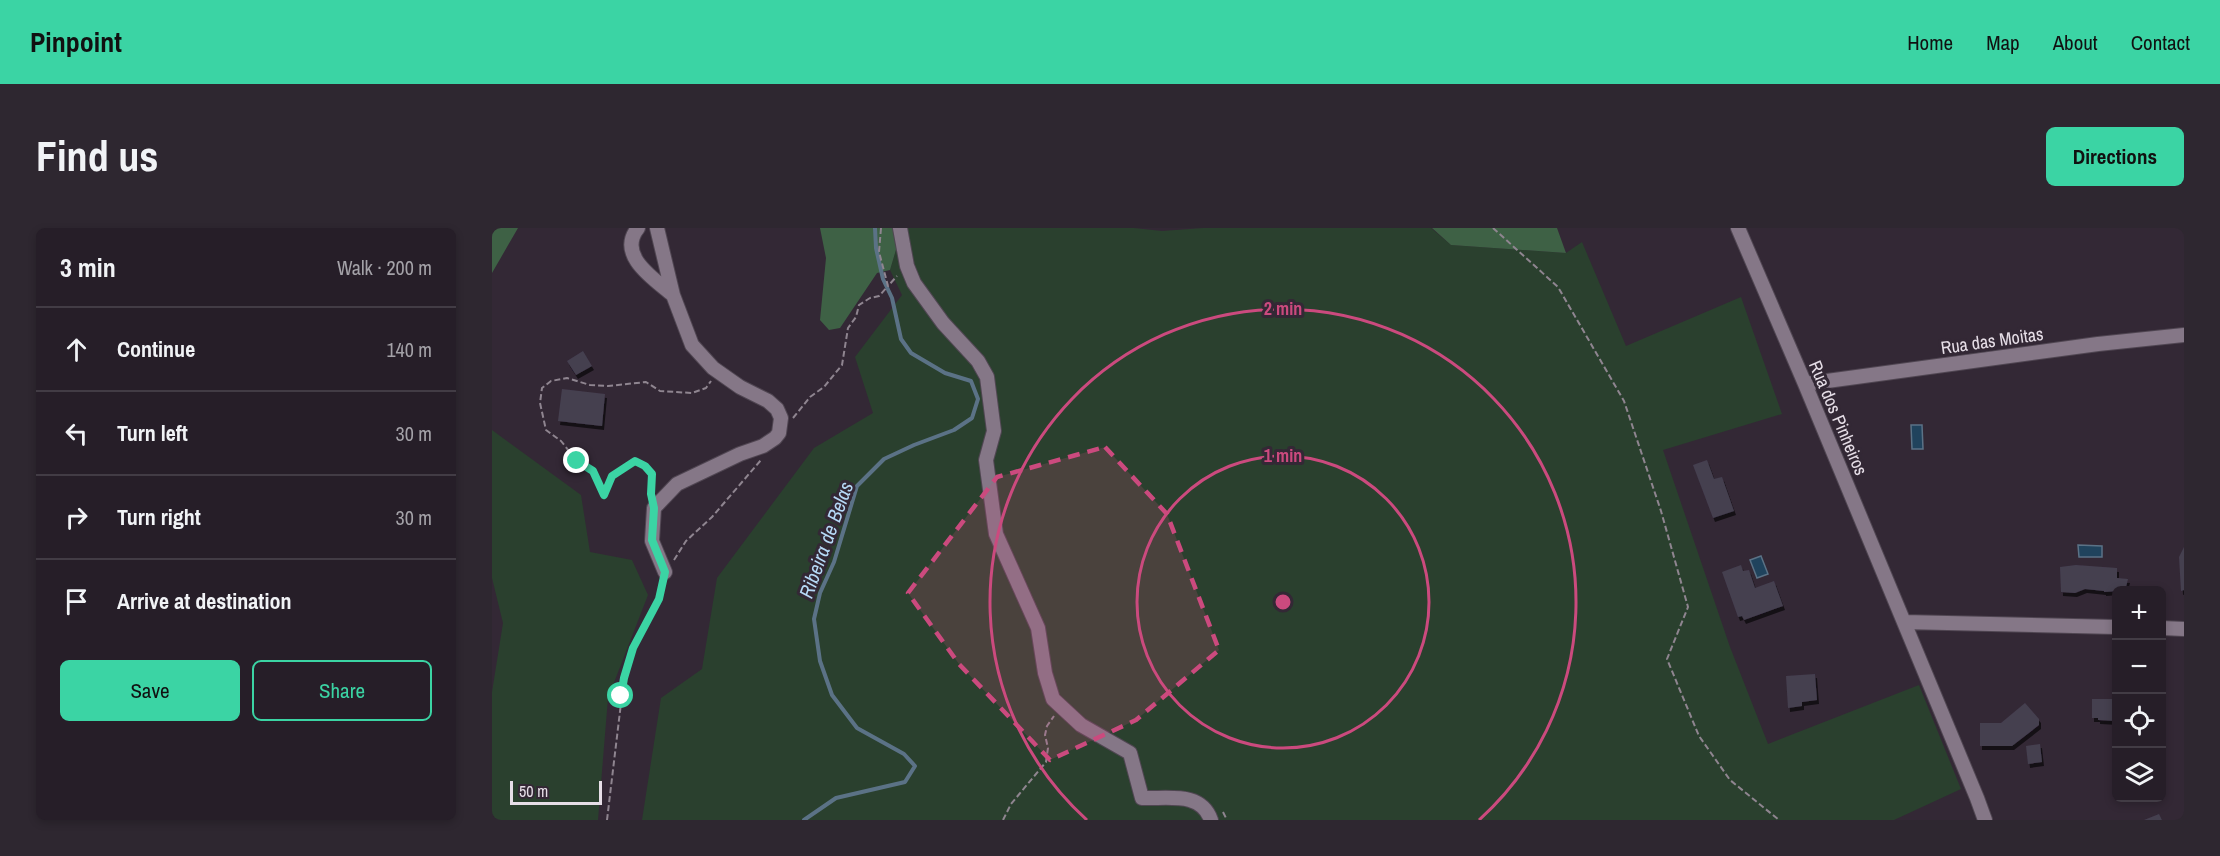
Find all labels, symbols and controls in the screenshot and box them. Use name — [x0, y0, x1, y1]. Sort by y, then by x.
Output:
text: Pinpoint — [30, 23, 122, 61]
text: Home — [1907, 28, 1953, 57]
text: Map — [1986, 28, 2020, 57]
text: About — [2053, 28, 2098, 57]
text: Contact — [2131, 28, 2190, 57]
button: Directions — [2046, 127, 2184, 186]
text: Find us — [36, 128, 158, 184]
text: 3 min — [60, 250, 116, 285]
text: Walk · 200 m — [337, 254, 432, 281]
text: 2 min — [1264, 296, 1302, 321]
street label: Rua das Moitas — [1939, 321, 2045, 360]
icon: ahead — [60, 333, 93, 366]
text: Continue — [117, 334, 195, 364]
text: 140 m — [386, 336, 432, 363]
street label: Rua dos Pinheiros — [1803, 357, 1874, 479]
icon: left — [60, 417, 93, 450]
text: Turn left — [117, 418, 188, 448]
text: 30 m — [396, 420, 432, 447]
text: 1 min — [1264, 443, 1302, 468]
route end — [563, 447, 589, 473]
water label: Ribeira de Belas — [792, 478, 859, 602]
icon: right — [60, 501, 93, 534]
text: Turn right — [117, 502, 201, 532]
text: 30 m — [396, 504, 432, 531]
icon: arrive — [60, 585, 93, 618]
text: Arrive at destination — [117, 586, 291, 616]
map controls — [2112, 586, 2166, 802]
button: + — [2112, 586, 2166, 640]
centre of rings — [1273, 592, 1293, 612]
button: − — [2112, 640, 2166, 694]
button: Save — [60, 660, 240, 721]
button: Share — [252, 660, 432, 721]
route start — [607, 682, 633, 708]
button: locate — [2112, 694, 2166, 748]
button: layers — [2112, 748, 2166, 802]
scale bar — [510, 778, 602, 806]
text: 50 m — [519, 780, 548, 802]

